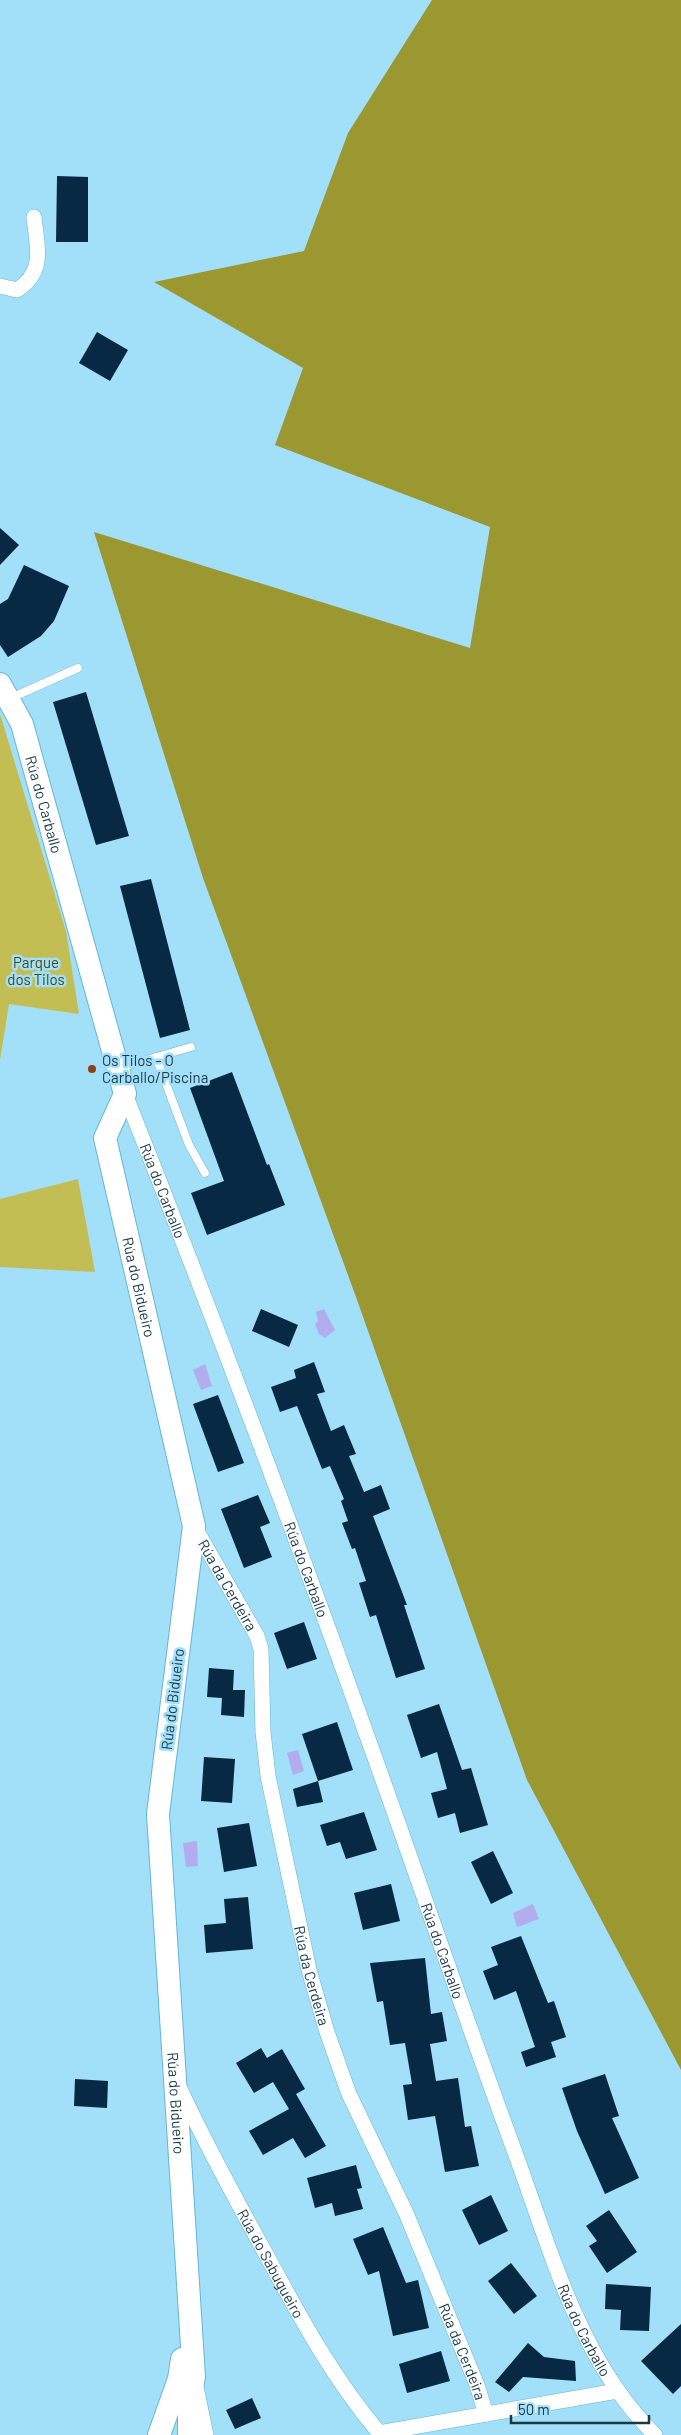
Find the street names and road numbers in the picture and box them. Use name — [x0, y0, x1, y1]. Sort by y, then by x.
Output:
street label: Rúa do Carballo — [22, 753, 66, 855]
street label: Rúa do Carballo — [136, 1141, 190, 1241]
street label: Rúa do Bidueiro — [119, 1235, 159, 1339]
street label: Rúa do Carballo — [281, 1519, 332, 1620]
street label: Rúa da Cerdeira — [195, 1536, 261, 1634]
street label: Rúa do Bidueiro — [157, 1647, 187, 1751]
street label: Rúa do Carballo — [418, 1900, 468, 2001]
street label: Rúa da Cerdeira — [291, 1924, 334, 2028]
street label: Rúa do Bidueiro — [164, 2051, 189, 2155]
street label: Rúa do Sabugueiro — [234, 2206, 308, 2321]
street label: Rúa do Carballo — [554, 2281, 615, 2379]
street label: Rúa da Cerdeira — [435, 2301, 490, 2402]

